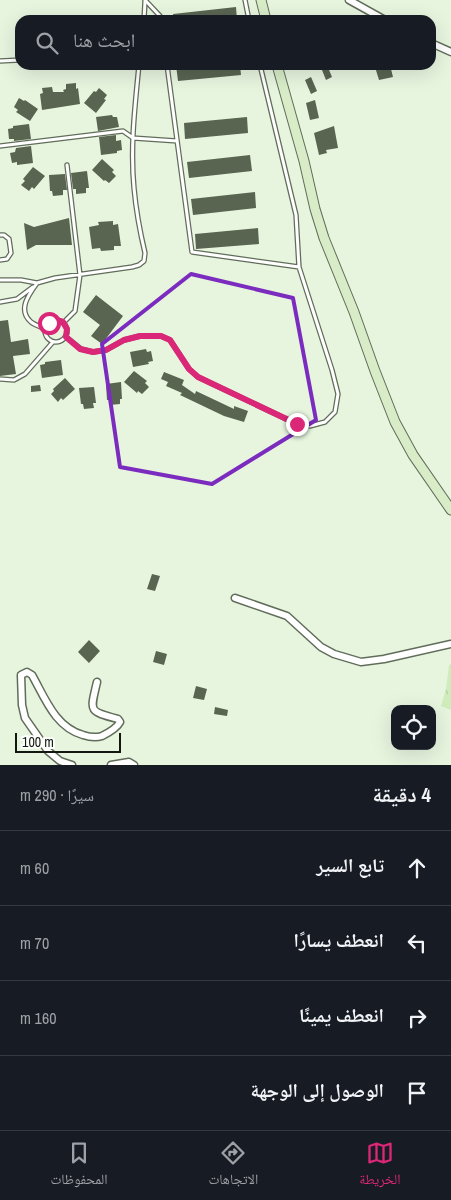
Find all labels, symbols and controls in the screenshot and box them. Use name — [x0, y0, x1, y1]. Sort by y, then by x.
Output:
search box — [15, 15, 436, 70]
text: ابحث هنا — [73, 27, 135, 53]
icon: search — [33, 29, 61, 57]
route start — [38, 312, 61, 335]
route end — [286, 413, 309, 436]
map controls — [391, 705, 436, 750]
button: locate — [391, 705, 436, 750]
scale bar — [15, 730, 121, 753]
text: 100 m — [22, 733, 54, 751]
text: 4 دقيقة — [373, 780, 431, 809]
text: سيرًا · 290 m — [20, 784, 94, 806]
text: تابع السير — [316, 852, 384, 878]
icon: ahead — [403, 854, 431, 882]
text: 60 m — [20, 857, 49, 879]
text: انعطف يسارًا — [294, 927, 384, 953]
icon: left — [403, 929, 431, 957]
text: 70 m — [20, 932, 49, 954]
text: انعطف يمينًا — [299, 1002, 384, 1028]
icon: right — [403, 1004, 431, 1032]
text: 160 m — [20, 1007, 56, 1029]
text: الوصول إلى الوجهة — [250, 1077, 384, 1103]
icon: arrive — [403, 1079, 431, 1107]
tab: المحفوظات — [51, 1139, 107, 1193]
tab: الاتجاهات — [209, 1139, 258, 1193]
tab: الخريطة — [359, 1139, 400, 1193]

